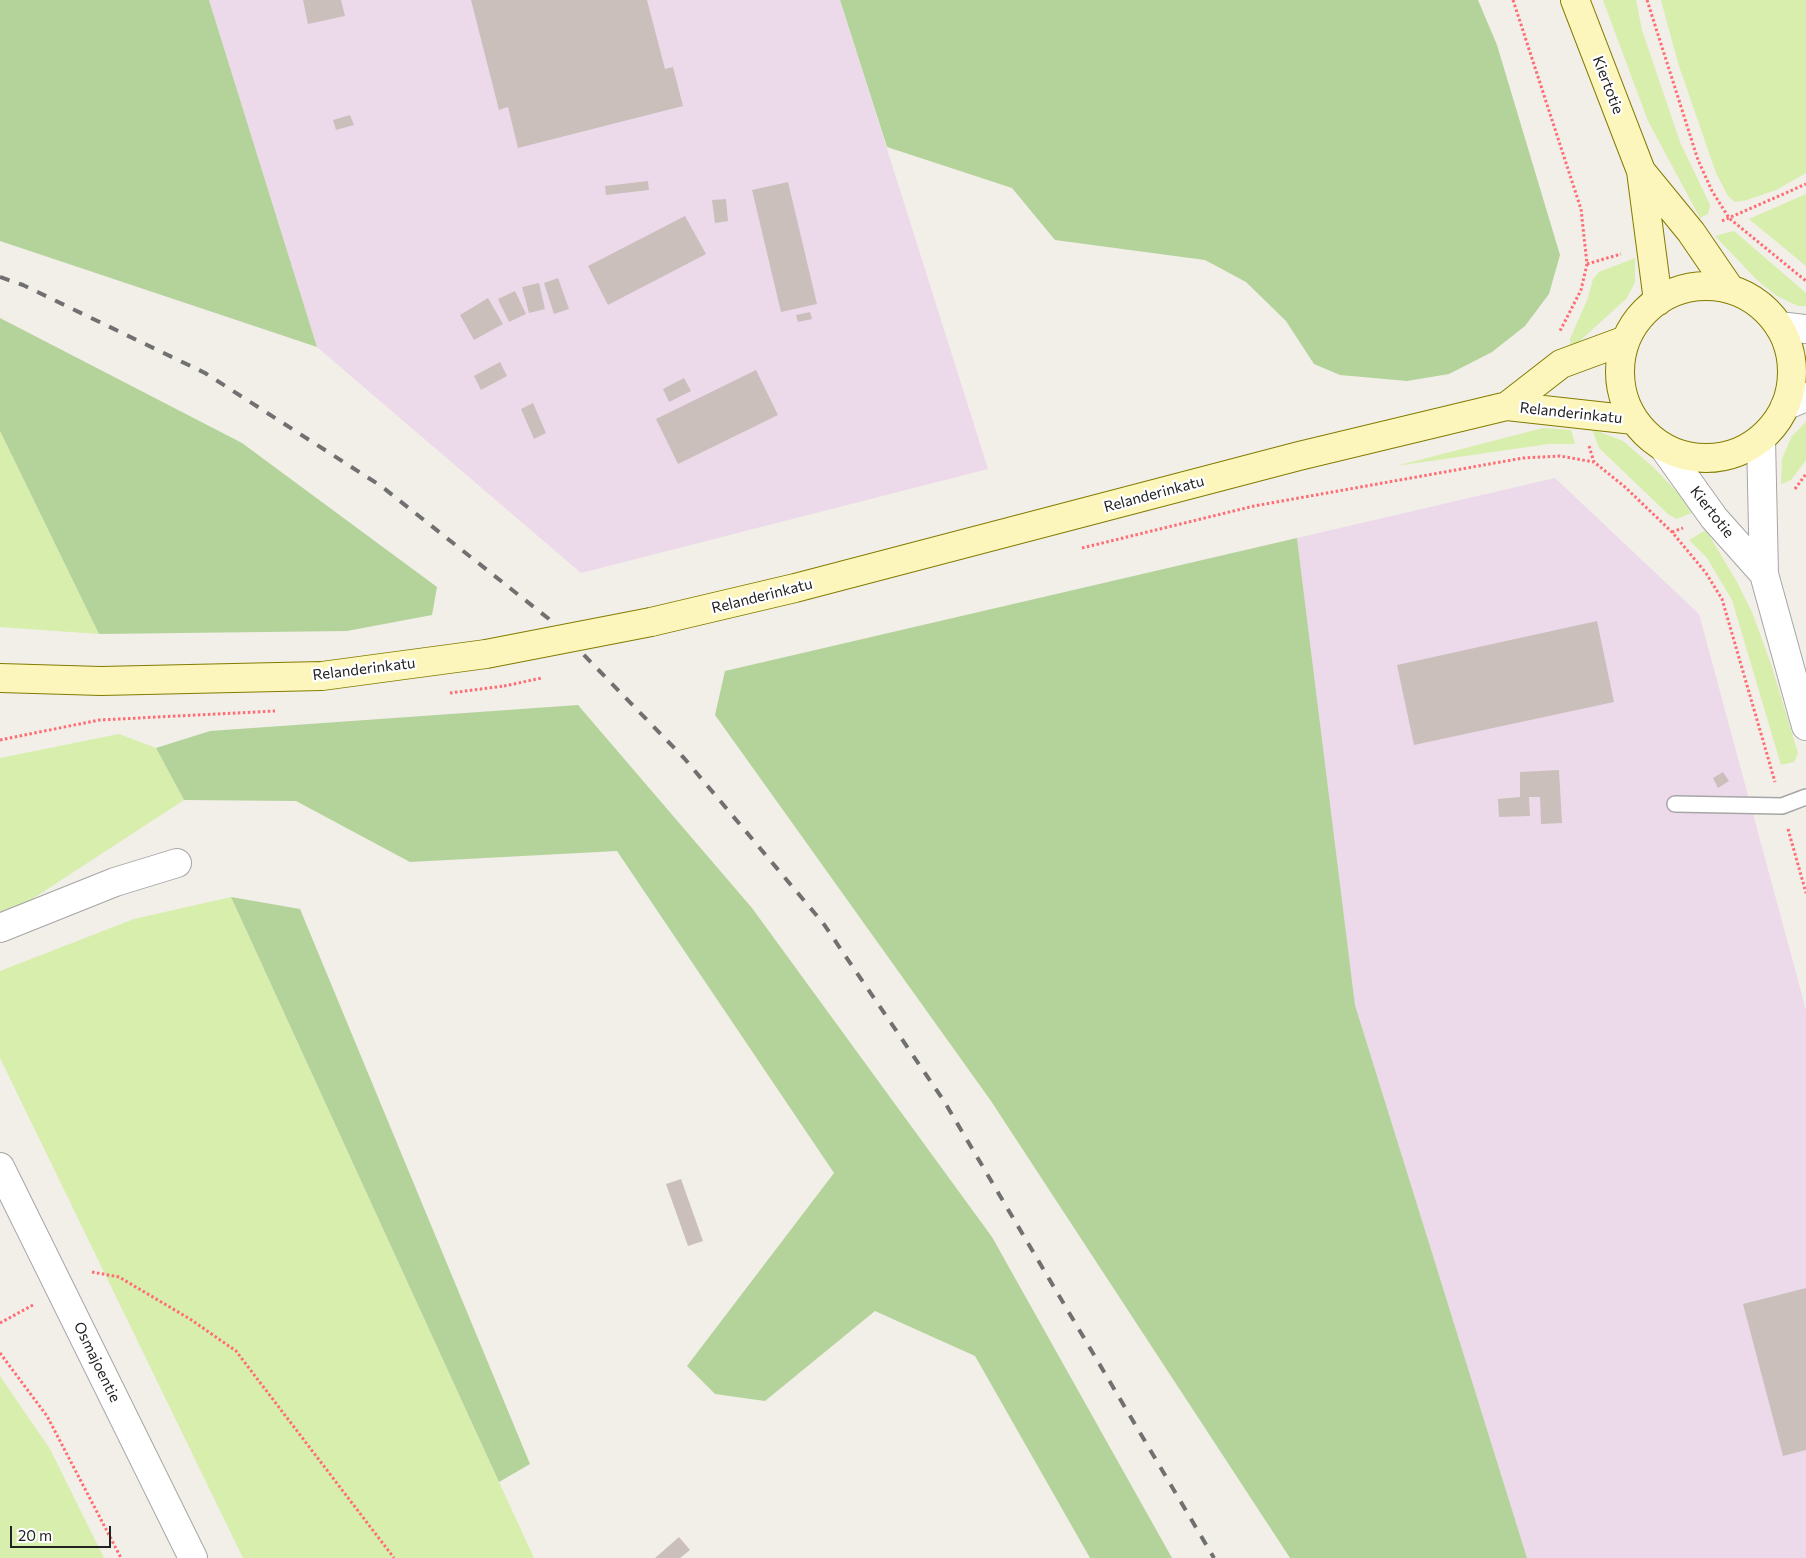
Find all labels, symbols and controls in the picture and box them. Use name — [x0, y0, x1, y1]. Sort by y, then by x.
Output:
street label: Kiertotie — [1589, 53, 1627, 117]
street label: Relanderinkatu — [1519, 399, 1623, 427]
street label: Relanderinkatu — [1102, 472, 1206, 516]
street label: Kiertotie — [1686, 483, 1738, 541]
street label: Relanderinkatu — [710, 575, 814, 617]
street label: Relanderinkatu — [312, 654, 416, 684]
street label: Osmajoentie — [70, 1319, 124, 1405]
scale bar — [12, 1516, 114, 1548]
text: 20 m — [18, 1526, 52, 1544]

